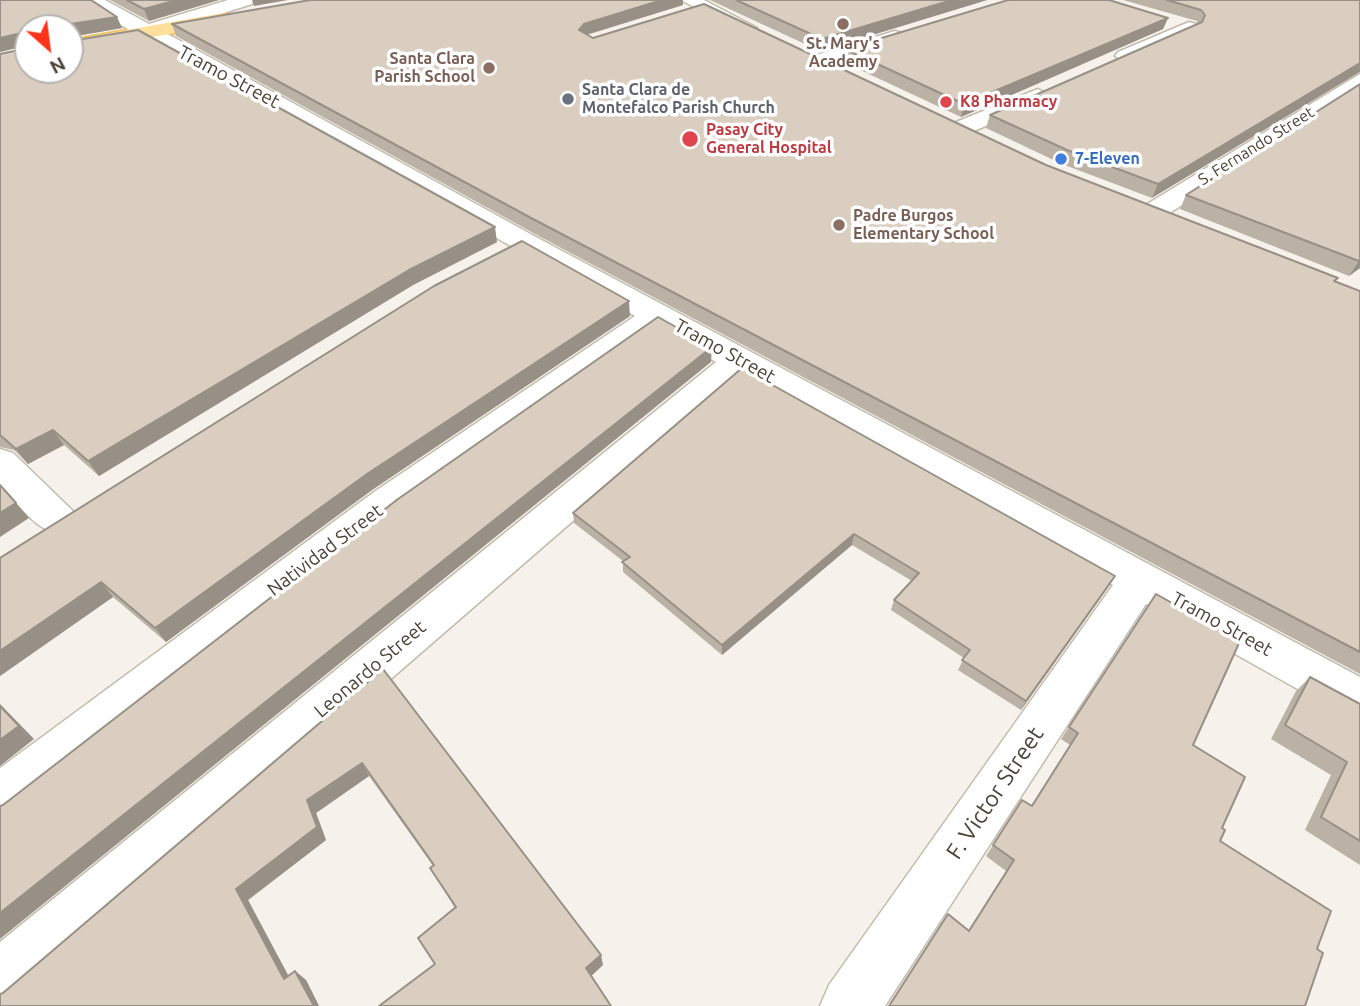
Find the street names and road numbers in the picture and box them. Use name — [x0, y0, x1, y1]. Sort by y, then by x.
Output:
street label: Tramo Street — [174, 41, 284, 113]
street label: S. Fernando Street — [1194, 103, 1318, 189]
street label: Tramo Street — [671, 314, 779, 388]
street label: Natividad Street — [263, 499, 387, 601]
street label: Tramo Street — [1168, 587, 1276, 661]
street label: Leonardo Street — [310, 616, 430, 722]
street label: F. Victor Street — [940, 721, 1050, 865]

